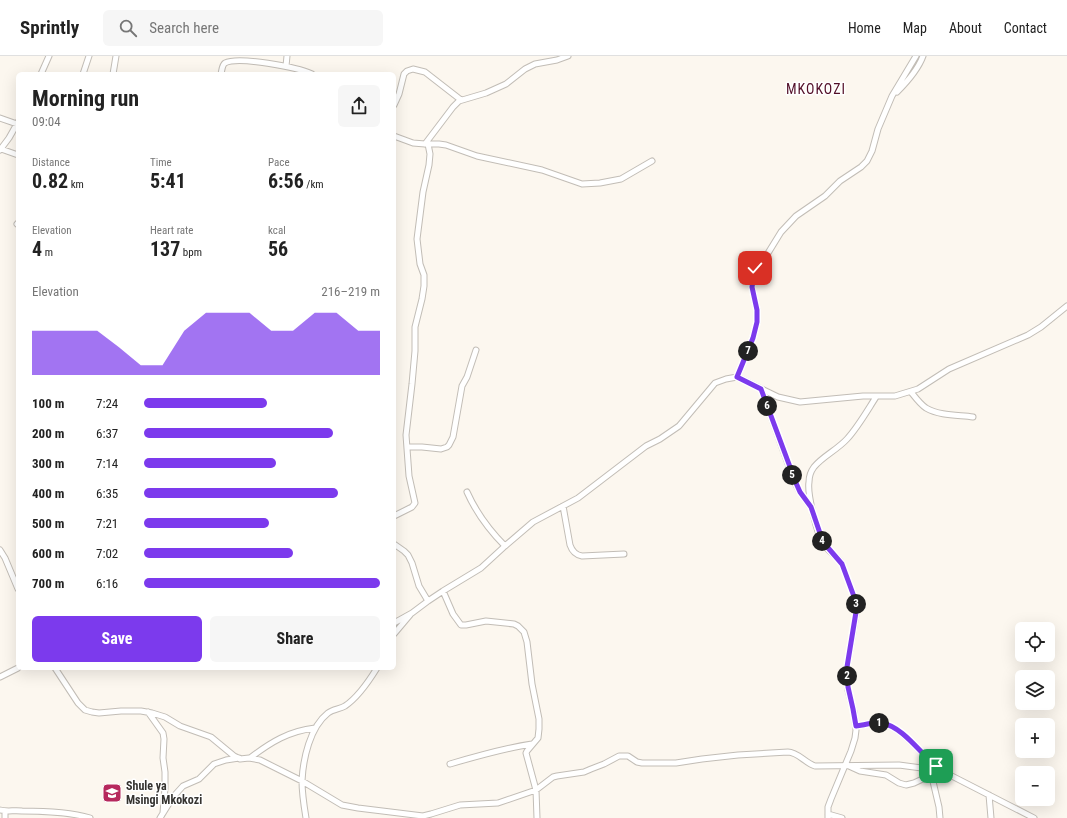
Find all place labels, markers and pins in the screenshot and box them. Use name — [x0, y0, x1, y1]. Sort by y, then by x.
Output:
pin — [738, 251, 772, 285]
pin: 7 — [738, 341, 758, 361]
pin: 6 — [757, 396, 777, 416]
pin: 5 — [782, 465, 802, 485]
pin: 4 — [812, 531, 832, 551]
pin: 3 — [846, 594, 866, 614]
pin: 2 — [837, 666, 857, 686]
pin: 1 — [869, 713, 889, 733]
pin — [919, 749, 953, 783]
place label: Shule ya Msingi Mkokozi — [126, 779, 202, 807]
school or university icon: Shule ya Msingi Mkokozi — [101, 782, 123, 804]

